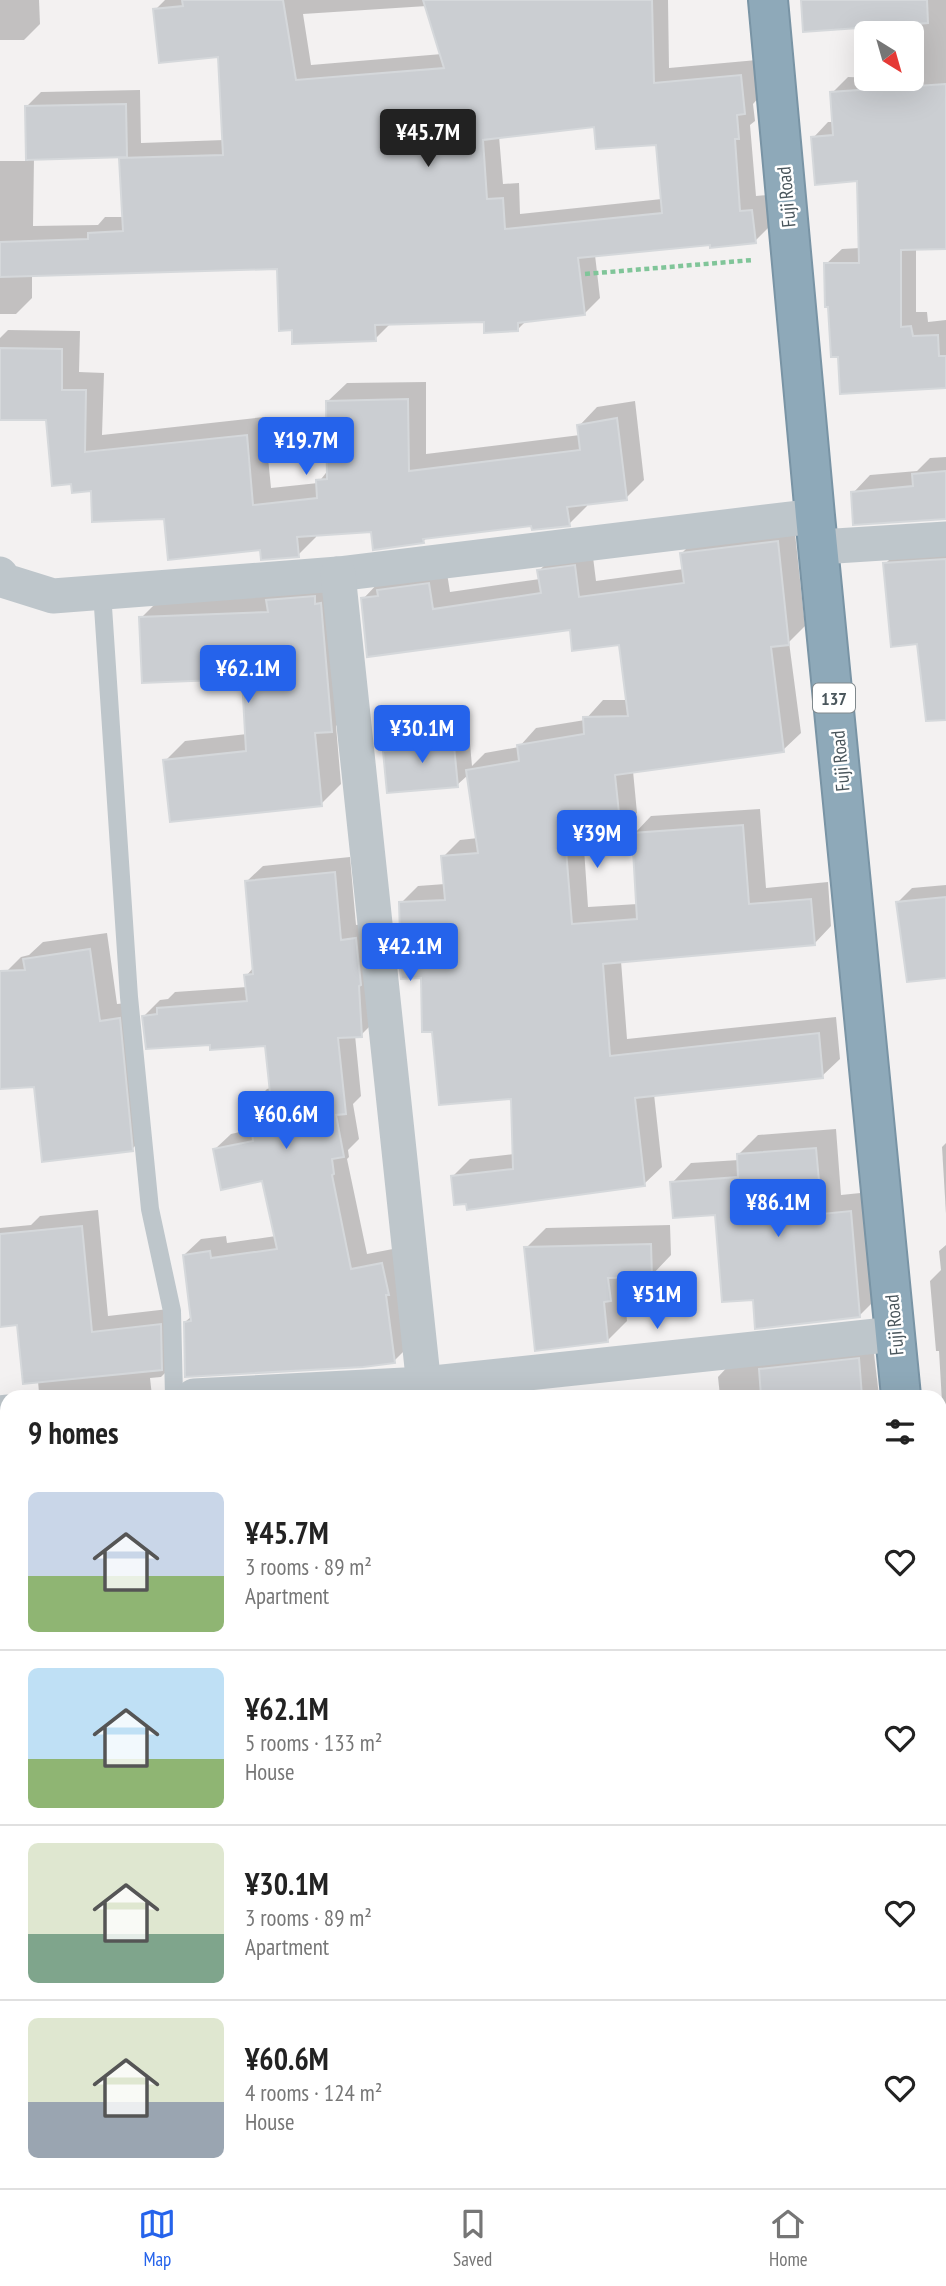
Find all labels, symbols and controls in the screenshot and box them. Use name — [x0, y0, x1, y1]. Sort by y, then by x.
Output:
north arrow — [854, 21, 924, 91]
map controls — [854, 21, 924, 91]
pin: ¥45.7M — [371, 110, 485, 169]
text: ¥45.7M — [396, 117, 460, 146]
street label: Fuji Road — [771, 166, 801, 228]
pin: ¥19.7M — [249, 418, 363, 477]
text: ¥19.7M — [274, 425, 338, 454]
pin: ¥62.1M — [191, 646, 305, 705]
text: ¥62.1M — [216, 653, 280, 682]
road number: 137 — [813, 684, 855, 712]
pin: ¥30.1M — [365, 706, 479, 765]
text: ¥30.1M — [390, 713, 454, 742]
street label: Fuji Road — [825, 730, 855, 792]
pin: ¥39M — [556, 810, 638, 870]
text: ¥39M — [573, 818, 621, 847]
pin: ¥42.1M — [353, 923, 467, 983]
text: ¥42.1M — [378, 931, 442, 960]
pin: ¥60.6M — [229, 1092, 343, 1151]
text: ¥60.6M — [254, 1099, 318, 1128]
pin: ¥86.1M — [721, 1180, 835, 1239]
text: ¥86.1M — [746, 1187, 810, 1216]
pin: ¥51M — [616, 1272, 698, 1331]
text: ¥51M — [633, 1279, 681, 1308]
street label: Fuji Road — [879, 1294, 909, 1356]
text: 9 homes — [28, 1413, 119, 1452]
icon: filters — [881, 1413, 919, 1451]
text: ¥45.7M — [245, 1513, 329, 1552]
icon: home — [84, 1520, 168, 1604]
icon: heart — [881, 1543, 919, 1581]
text: 3 rooms · 89 m² — [245, 1552, 372, 1581]
text: Apartment — [245, 1581, 329, 1610]
text: ¥62.1M — [245, 1689, 329, 1728]
icon: home — [84, 1696, 168, 1780]
icon: heart — [881, 1719, 919, 1757]
text: 5 rooms · 133 m² — [245, 1728, 382, 1757]
text: House — [245, 1757, 295, 1786]
text: ¥30.1M — [245, 1864, 329, 1903]
icon: home — [84, 1871, 168, 1955]
icon: heart — [881, 1894, 919, 1932]
text: 3 rooms · 89 m² — [245, 1903, 372, 1932]
text: Apartment — [245, 1932, 329, 1961]
text: ¥60.6M — [245, 2039, 329, 2078]
icon: home — [84, 2046, 168, 2130]
icon: heart — [881, 2069, 919, 2107]
text: 4 rooms · 124 m² — [245, 2078, 382, 2107]
text: House — [245, 2107, 295, 2136]
tab: Map — [138, 2205, 176, 2271]
tab: Saved — [453, 2205, 492, 2271]
tab: Home — [769, 2205, 808, 2271]

